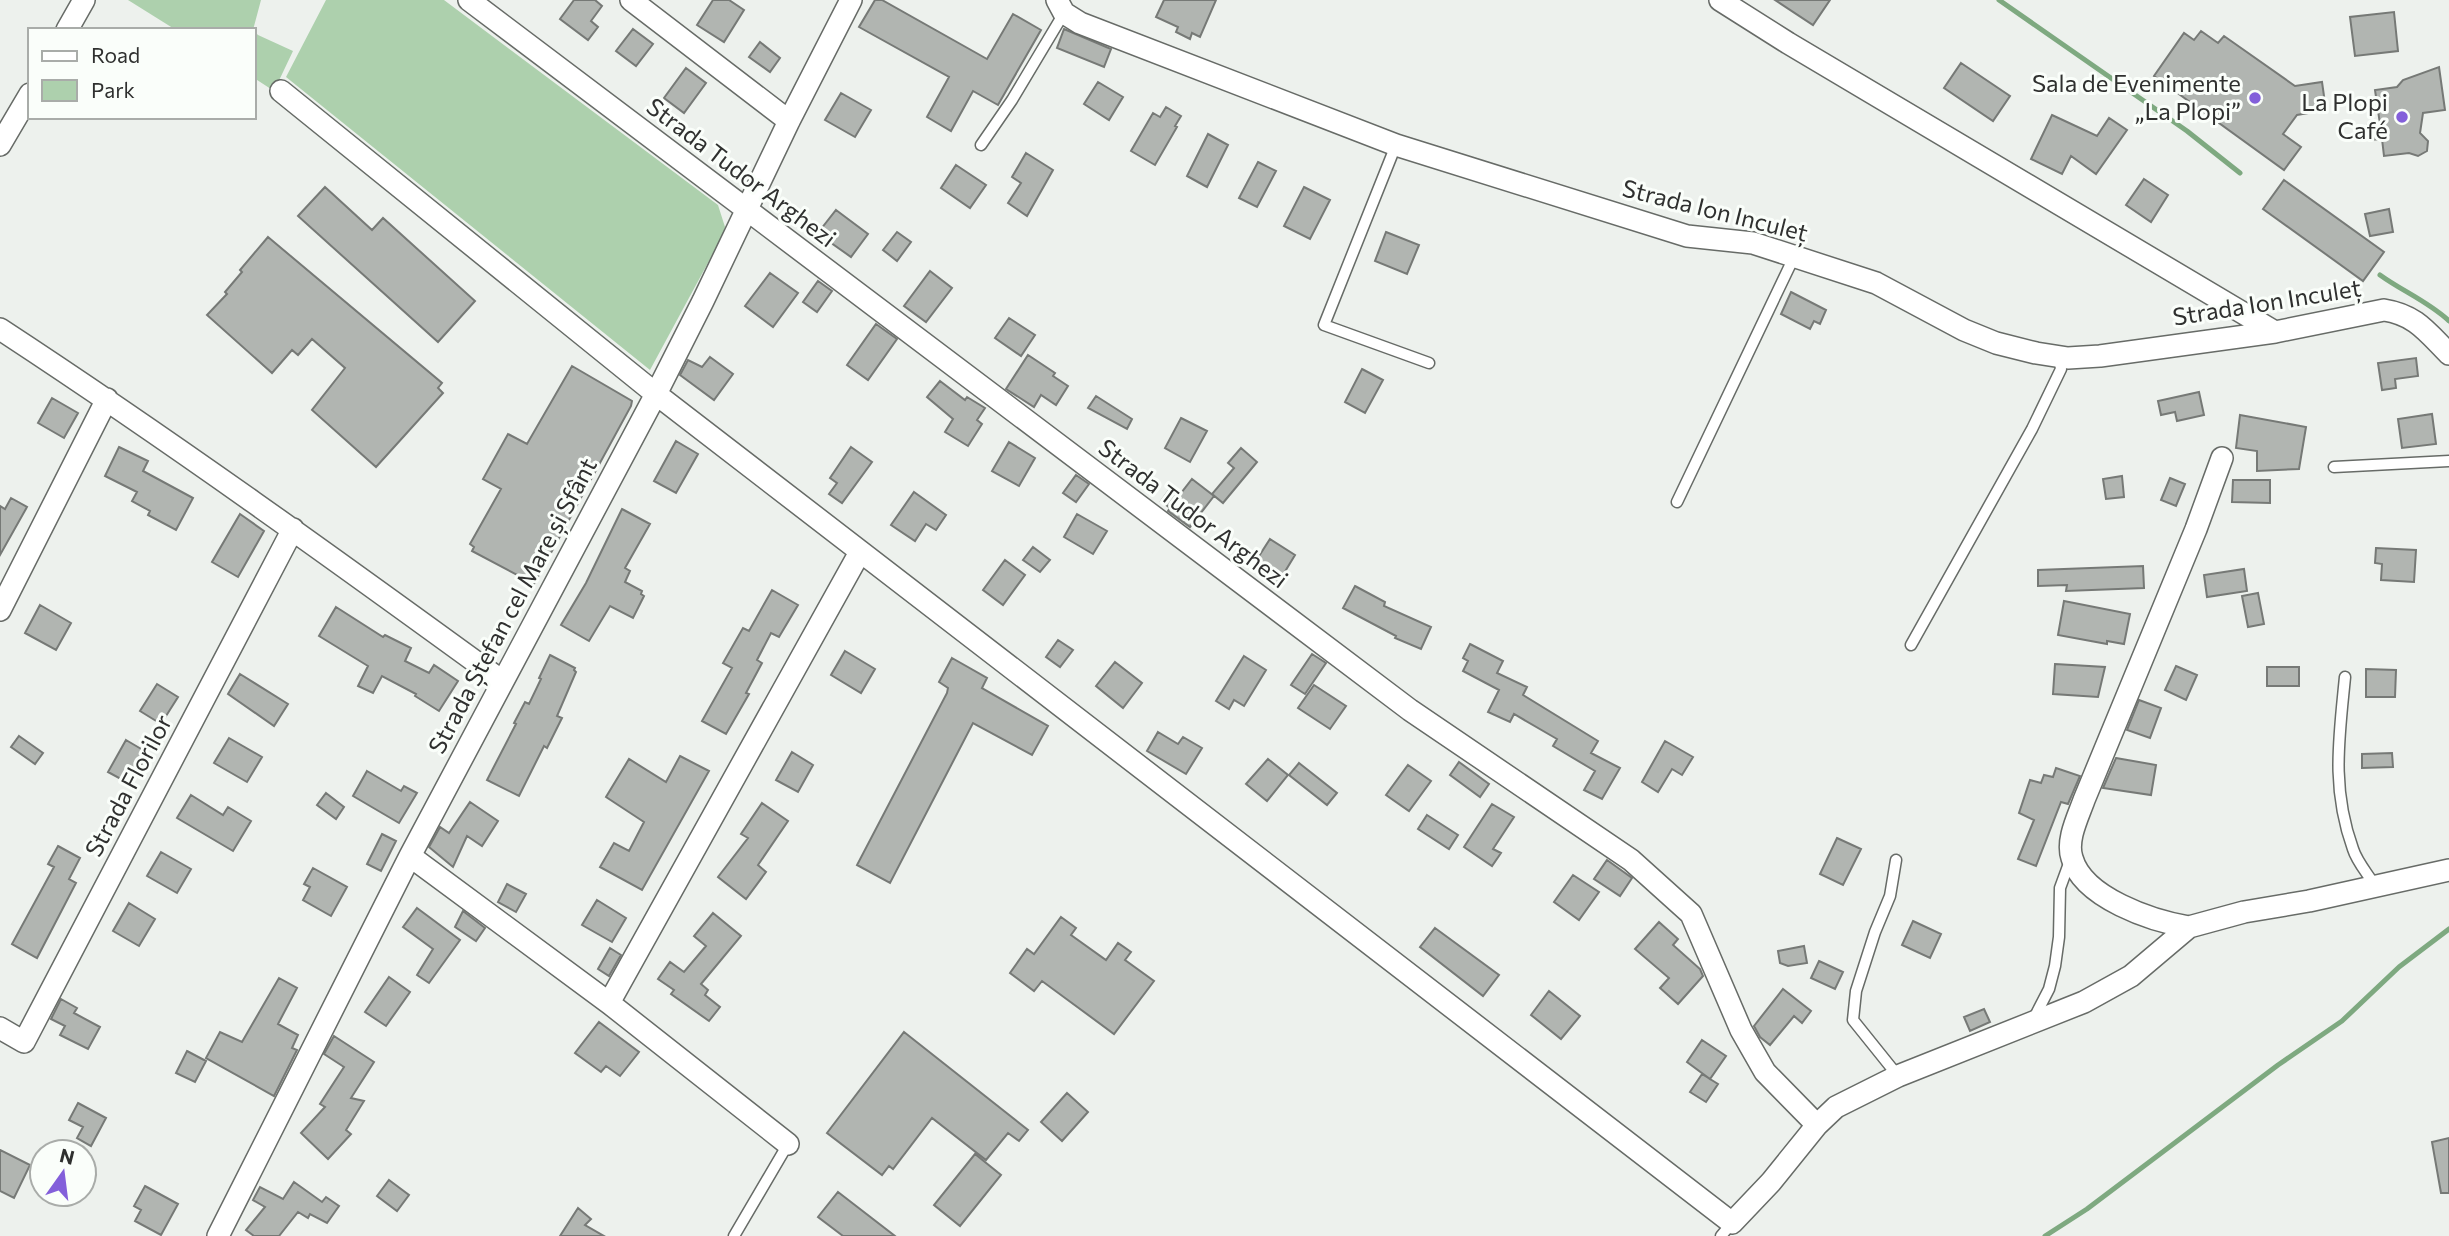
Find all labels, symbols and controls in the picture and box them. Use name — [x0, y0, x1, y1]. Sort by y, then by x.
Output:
legend — [28, 28, 256, 119]
text: Road — [91, 42, 140, 67]
place label: Sala de Evenimente „La Plopi” — [2032, 68, 2241, 125]
text: Park — [91, 77, 135, 102]
place label: La Plopi Café — [2301, 87, 2388, 144]
marker: Sala de Evenimente „La Plopi” — [2247, 90, 2263, 106]
street label: Strada Tudor Arghezi — [642, 91, 842, 252]
marker: La Plopi Café — [2394, 109, 2410, 125]
street label: Strada Ion Inculeț — [1619, 172, 1811, 249]
street label: Strada Ion Inculeț — [2171, 272, 2363, 333]
street label: Strada Tudor Arghezi — [1094, 432, 1294, 593]
street label: Strada Ștefan cel Mare și Sfânt — [421, 452, 604, 759]
street label: Strada Florilor — [78, 709, 177, 861]
north arrow — [28, 1138, 98, 1208]
text: N — [58, 1143, 77, 1169]

